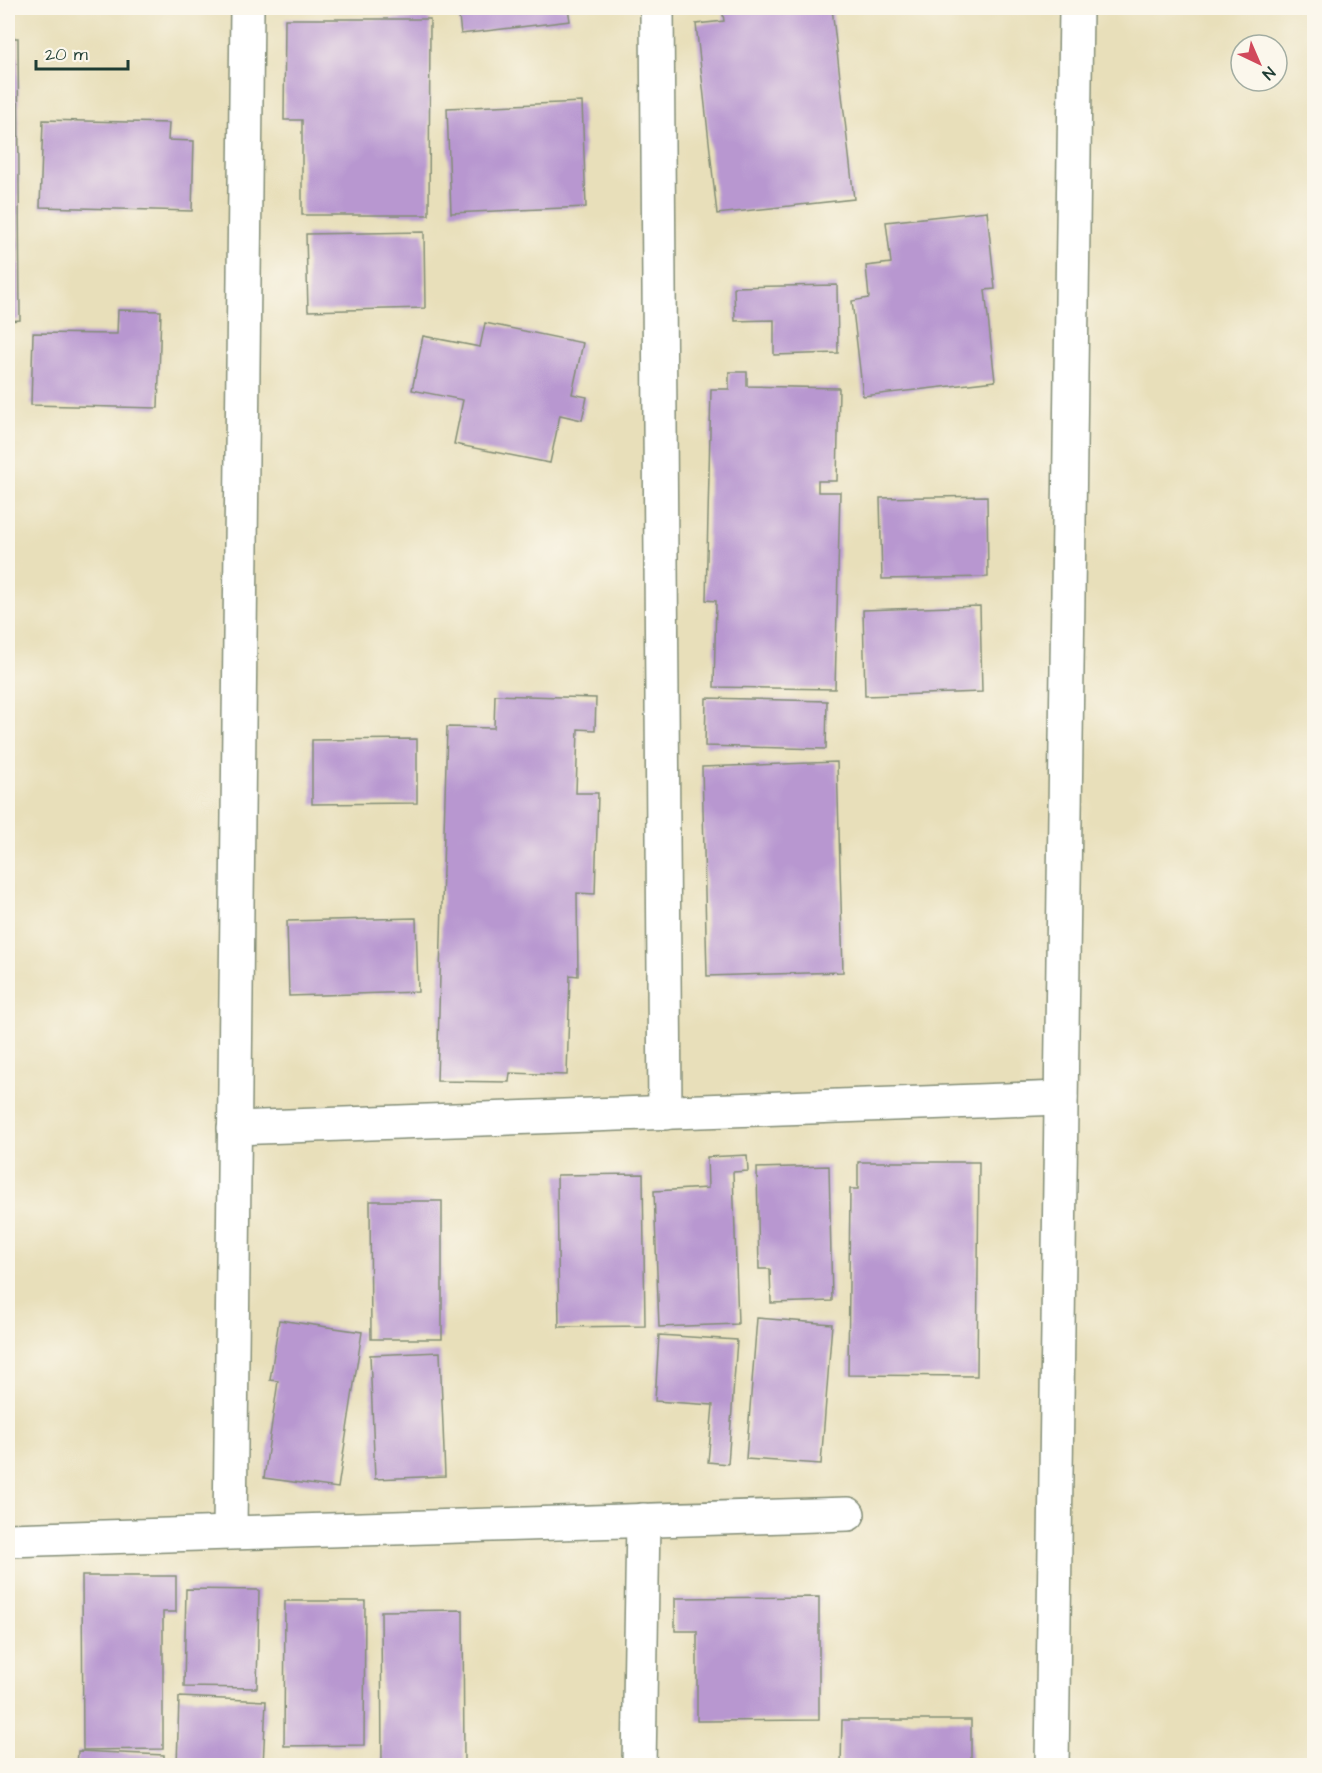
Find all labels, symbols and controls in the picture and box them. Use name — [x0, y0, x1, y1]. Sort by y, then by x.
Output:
scale bar — [36, 33, 128, 71]
north arrow — [1229, 33, 1289, 93]
text: 20 m — [45, 42, 88, 67]
text: N — [1257, 62, 1280, 84]

